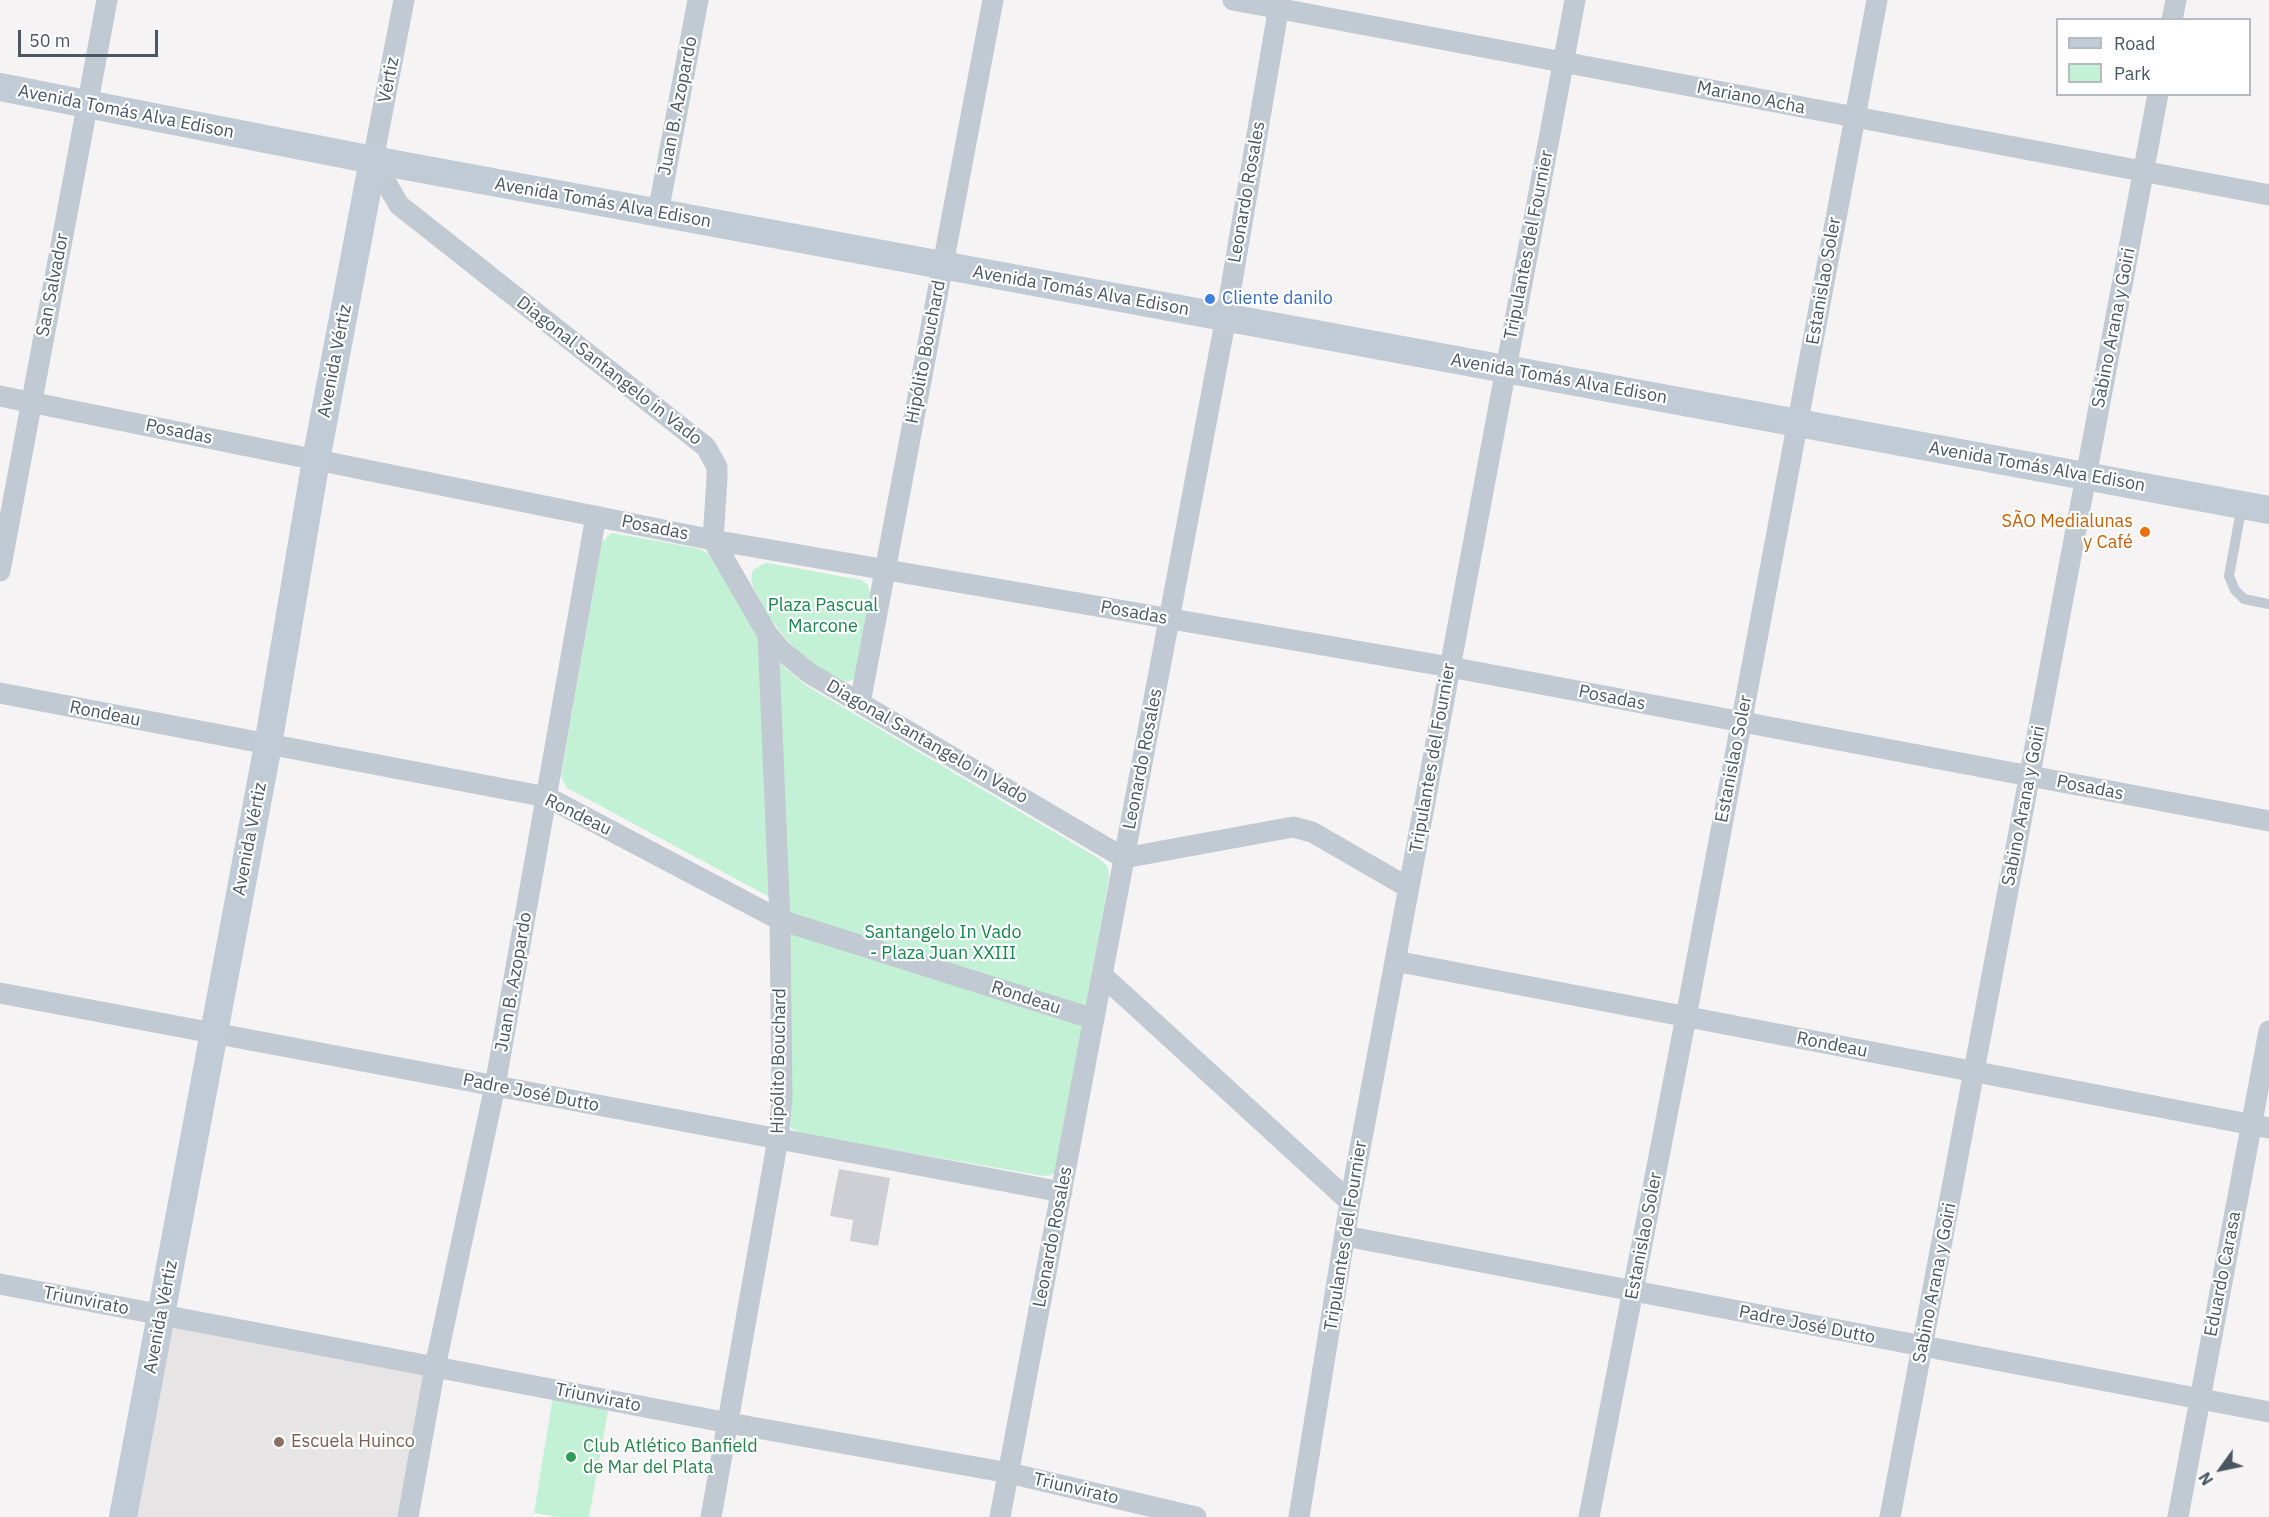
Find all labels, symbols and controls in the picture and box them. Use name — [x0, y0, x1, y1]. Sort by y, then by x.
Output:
scale bar — [21, 18, 160, 56]
legend — [2056, 18, 2251, 96]
text: 50 m — [29, 29, 71, 52]
text: Road — [2114, 32, 2155, 55]
street label: Juan B. Azopardo — [654, 35, 702, 177]
street label: Vértiz — [374, 55, 404, 105]
text: Park — [2114, 62, 2150, 85]
street label: Mariano Acha — [1695, 77, 1807, 119]
street label: Avenida Tomás Alva Edison — [16, 80, 236, 144]
street label: Leonardo Rosales — [1224, 120, 1270, 264]
street label: Tripulantes del Fournier — [1500, 149, 1558, 341]
street label: Avenida Tomás Alva Edison — [493, 173, 713, 233]
street label: Estanislao Soler — [1802, 215, 1846, 347]
street label: San Salvador — [32, 232, 74, 338]
street label: Sabino Arana y Goiri — [2088, 246, 2140, 410]
street label: Avenida Tomás Alva Edison — [971, 261, 1191, 321]
street label: Hipólito Bouchard — [902, 278, 950, 426]
place label: Cliente danilo — [1222, 288, 1333, 310]
street label: Diagonal Santangelo in Vado — [512, 292, 706, 450]
marker: Cliente danilo — [1203, 292, 1217, 306]
street label: Avenida Vértiz — [313, 303, 357, 419]
street label: Avenida Tomás Alva Edison — [1449, 349, 1669, 409]
street label: Posadas — [144, 415, 214, 449]
street label: Avenida Tomás Alva Edison — [1927, 437, 2147, 497]
street label: Posadas — [620, 511, 690, 545]
place label: SÃO Medialunas y Café — [2002, 511, 2133, 554]
marker: SÃO Medialunas y Café — [2138, 525, 2152, 539]
park label: Plaza Pascual Marcone — [768, 595, 878, 638]
street label: Posadas — [1099, 596, 1169, 630]
street label: Tripulantes del Fournier — [1406, 661, 1460, 855]
street label: Diagonal Santangelo in Vado — [822, 675, 1032, 809]
street label: Posadas — [1577, 681, 1647, 715]
street label: Leonardo Rosales — [1119, 687, 1167, 831]
street label: Estanislao Soler — [1711, 693, 1757, 825]
street label: Rondeau — [68, 697, 142, 731]
street label: Sabino Arana y Goiri — [1998, 724, 2050, 888]
street label: Posadas — [2055, 771, 2125, 805]
street label: Avenida Vértiz — [228, 781, 272, 897]
street label: Rondeau — [541, 790, 615, 840]
street label: Juan B. Azopardo — [491, 911, 537, 1053]
park label: Santangelo In Vado - Plaza Juan XXIII — [864, 922, 1022, 964]
street label: Rondeau — [989, 977, 1063, 1019]
street label: Hipólito Bouchard — [767, 988, 791, 1134]
street label: Rondeau — [1795, 1028, 1869, 1062]
street label: Padre José Dutto — [461, 1069, 601, 1117]
street label: Tripulantes del Fournier — [1320, 1139, 1372, 1333]
street label: Leonardo Rosales — [1029, 1165, 1077, 1309]
street label: Estanislao Soler — [1621, 1170, 1667, 1302]
street label: Sabino Arana y Goiri — [1909, 1201, 1961, 1365]
street label: Eduardo Carasa — [2200, 1210, 2246, 1338]
street label: Avenida Vértiz — [139, 1259, 183, 1375]
street label: Triunvirato — [41, 1282, 131, 1320]
street label: Padre José Dutto — [1737, 1301, 1877, 1349]
street label: Triunvirato — [553, 1379, 643, 1417]
place label: Escuela Huinco — [291, 1431, 415, 1453]
marker: Escuela Huinco — [272, 1435, 286, 1449]
place label: Club Atlético Banfield de Mar del Plata — [583, 1436, 758, 1478]
north arrow — [2191, 1439, 2251, 1499]
marker: Club Atlético Banfield de Mar del Plata — [564, 1450, 578, 1464]
text: N — [2194, 1468, 2217, 1489]
street label: Triunvirato — [1031, 1469, 1121, 1509]

